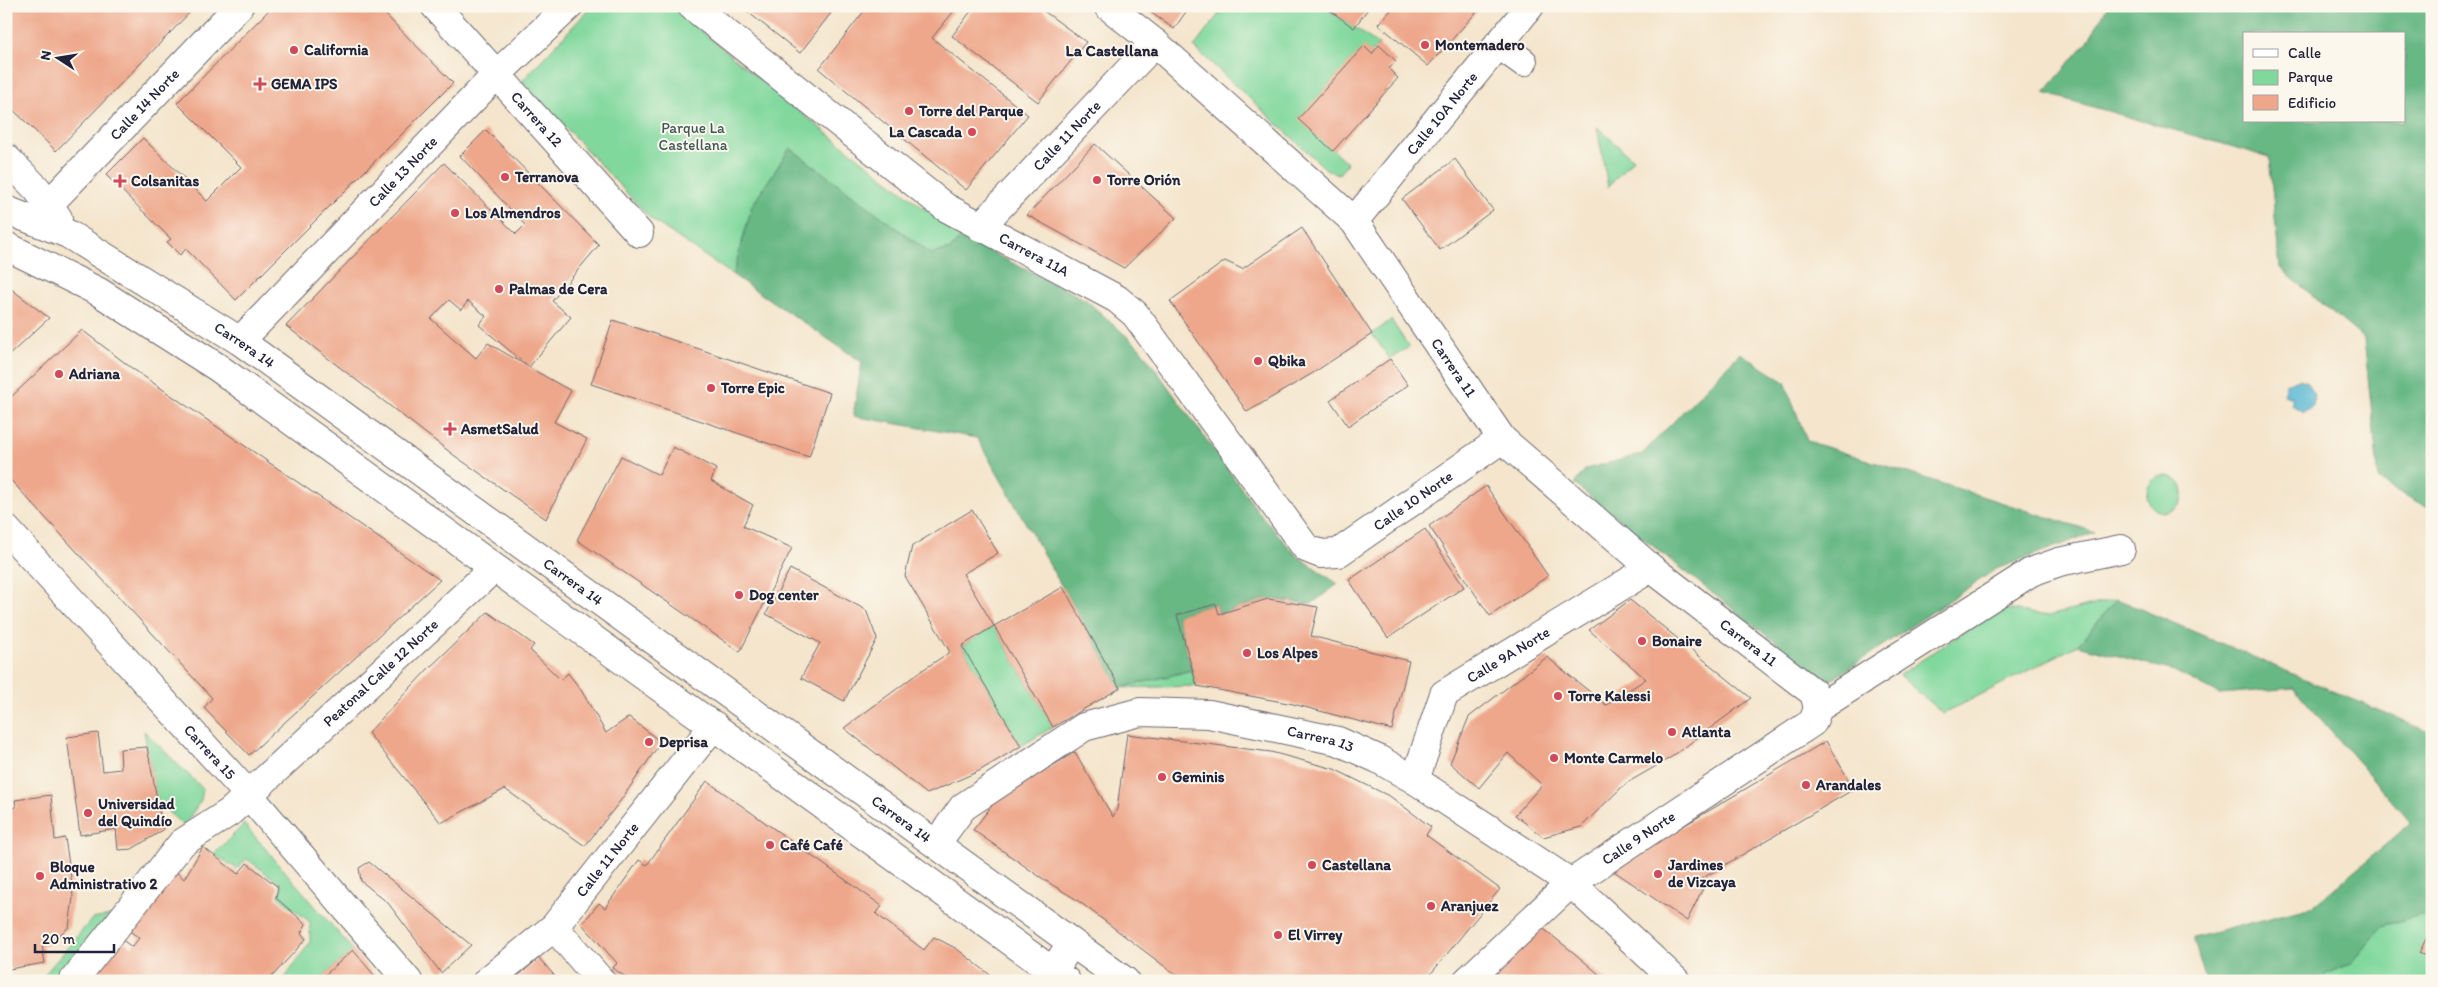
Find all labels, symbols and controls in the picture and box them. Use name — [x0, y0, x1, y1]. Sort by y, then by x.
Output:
north arrow — [32, 32, 82, 82]
legend — [2243, 32, 2406, 122]
place label: Montemadero — [1435, 36, 1525, 54]
marker: Montemadero — [1419, 39, 1431, 51]
place label: California — [304, 41, 369, 59]
district label: La Castellana — [1066, 41, 1159, 60]
marker: California — [288, 44, 300, 56]
text: Calle — [2288, 44, 2321, 62]
text: N — [36, 49, 55, 62]
street label: Calle 14 Norte — [106, 65, 183, 144]
street label: Calle 10A Norte — [1403, 68, 1481, 159]
text: Parque — [2288, 68, 2333, 86]
place label: GEMA IPS — [271, 75, 338, 93]
marker: GEMA IPS — [253, 77, 267, 91]
street label: Carrera 12 — [507, 88, 566, 151]
text: Edificio — [2288, 94, 2336, 112]
street label: Calle 11 Norte — [1029, 97, 1104, 175]
place label: Torre del Parque — [918, 102, 1023, 121]
marker: Torre del Parque — [903, 105, 915, 117]
park label: Parque La Castellana — [659, 119, 728, 154]
place label: La Cascada — [889, 123, 962, 141]
marker: La Cascada — [966, 126, 978, 138]
street label: Calle 13 Norte — [365, 132, 441, 211]
place label: Terranova — [514, 168, 579, 186]
marker: Terranova — [499, 171, 511, 183]
place label: Torre Orión — [1106, 171, 1181, 189]
place label: Colsanitas — [131, 172, 199, 190]
marker: Colsanitas — [113, 174, 127, 188]
marker: Torre Orión — [1091, 174, 1103, 186]
place label: Los Almendros — [465, 204, 561, 222]
marker: Los Almendros — [449, 207, 461, 219]
street label: Carrera 11A — [996, 228, 1072, 281]
place label: Palmas de Cera — [509, 280, 608, 298]
marker: Palmas de Cera — [493, 283, 505, 295]
street label: Carrera 14 — [211, 318, 278, 372]
street label: Carrera 11 — [1427, 335, 1480, 401]
place label: Qbika — [1268, 352, 1306, 370]
marker: Qbika — [1252, 355, 1264, 367]
place label: Adriana — [68, 365, 120, 383]
marker: Adriana — [53, 368, 65, 380]
place label: Torre Epic — [720, 379, 785, 398]
marker: Torre Epic — [705, 382, 717, 394]
place label: AsmetSalud — [460, 420, 540, 438]
marker: AsmetSalud — [443, 422, 457, 436]
street label: Calle 10 Norte — [1370, 467, 1456, 535]
street label: Carrera 14 — [540, 554, 606, 609]
place label: Dog center — [749, 586, 819, 605]
marker: Dog center — [733, 589, 745, 601]
street label: Peatonal Calle 12 Norte — [319, 615, 442, 731]
street label: Carrera 11 — [1716, 615, 1781, 670]
street label: Calle 9A Norte — [1463, 623, 1553, 687]
place label: Bonaire — [1652, 632, 1702, 650]
marker: Bonaire — [1636, 635, 1648, 647]
place label: Los Alpes — [1257, 644, 1318, 663]
marker: Los Alpes — [1241, 647, 1253, 659]
place label: Torre Kalessi — [1567, 687, 1651, 705]
marker: Torre Kalessi — [1552, 690, 1564, 702]
street label: Carrera 15 — [180, 721, 239, 783]
street label: Carrera 13 — [1285, 722, 1357, 756]
place label: Atlanta — [1681, 723, 1731, 741]
marker: Atlanta — [1666, 726, 1678, 738]
place label: Deprisa — [659, 733, 708, 752]
marker: Deprisa — [643, 736, 655, 748]
place label: Monte Carmelo — [1564, 749, 1663, 767]
marker: Monte Carmelo — [1548, 752, 1560, 764]
place label: Geminis — [1172, 768, 1225, 786]
marker: Geminis — [1156, 771, 1168, 783]
place label: Arandales — [1815, 776, 1881, 794]
marker: Arandales — [1800, 779, 1812, 791]
street label: Carrera 14 — [868, 792, 935, 847]
place label: Universidad del Quindío — [98, 795, 176, 830]
marker: Universidad del Quindío — [82, 807, 94, 819]
street label: Calle 9 Norte — [1598, 807, 1679, 869]
street label: Calle 11 Norte — [572, 819, 642, 901]
place label: Café Café — [780, 836, 843, 854]
marker: Café Café — [764, 839, 776, 851]
place label: Castellana — [1322, 856, 1391, 874]
place label: Jardines de Vizcaya — [1667, 856, 1736, 892]
place label: Bloque Administrativo 2 — [49, 858, 158, 893]
marker: Castellana — [1306, 859, 1318, 871]
marker: Jardines de Vizcaya — [1652, 868, 1664, 880]
marker: Bloque Administrativo 2 — [34, 870, 46, 882]
place label: Aranjuez — [1440, 897, 1499, 916]
marker: Aranjuez — [1425, 900, 1437, 912]
scale bar — [35, 922, 114, 954]
place label: El Virrey — [1288, 926, 1343, 945]
marker: El Virrey — [1272, 929, 1284, 941]
text: 20 m — [42, 930, 76, 948]

